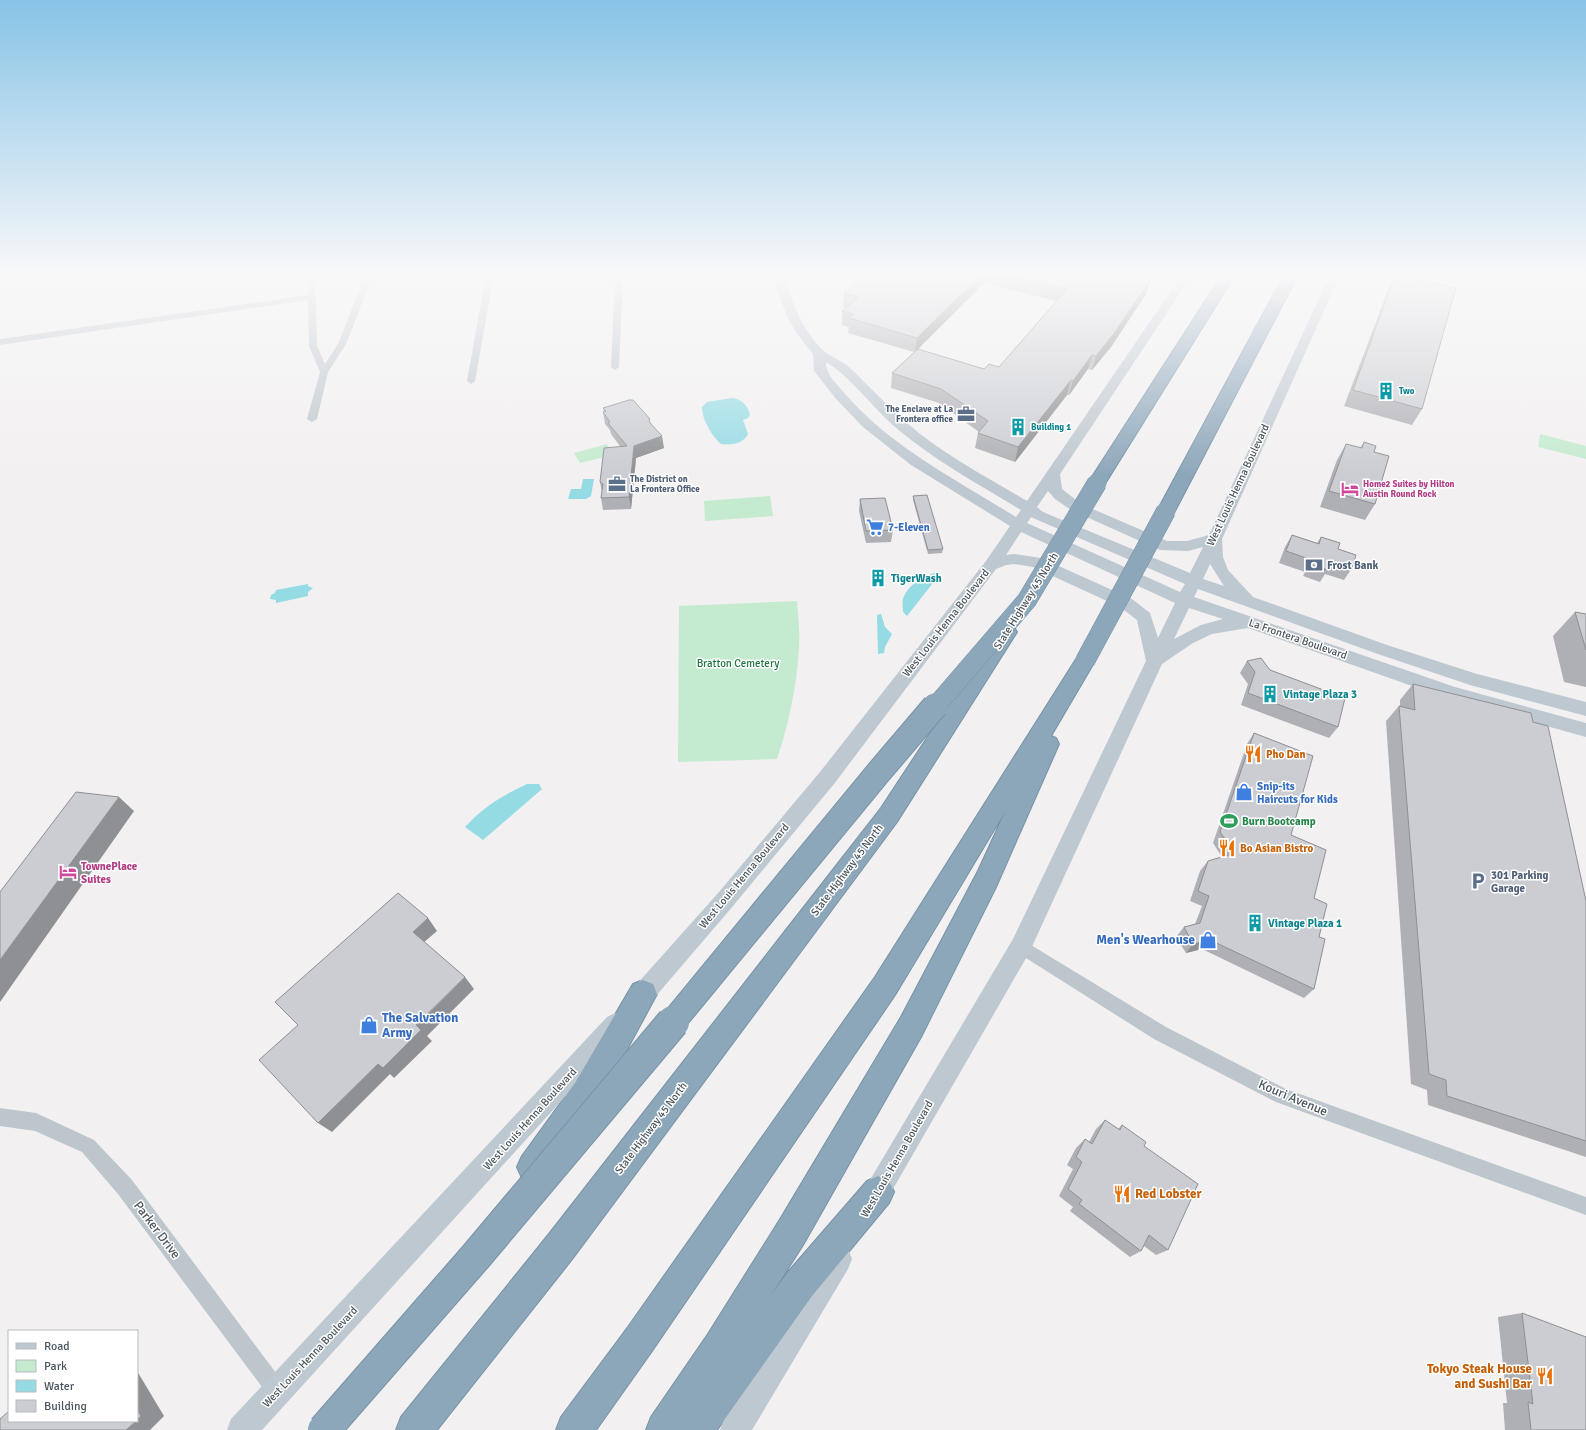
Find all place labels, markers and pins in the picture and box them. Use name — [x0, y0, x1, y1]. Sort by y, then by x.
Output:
building icon: Two — [1376, 381, 1396, 401]
place label: Two — [1399, 386, 1415, 397]
place label: The Enclave at La Frontera office — [886, 404, 954, 425]
office icon: The Enclave at La Frontera office — [956, 404, 976, 424]
building icon: Building 1 — [1008, 417, 1028, 437]
place label: Building 1 — [1031, 422, 1071, 433]
office icon: The District on La Frontera Office — [607, 474, 627, 494]
place label: The District on La Frontera Office — [630, 474, 700, 495]
hotel icon: Home2 Suites by Hilton Austin Round Rock — [1340, 479, 1360, 499]
place label: Home2 Suites by Hilton Austin Round Rock — [1363, 479, 1455, 500]
supermarket icon: 7-Eleven — [865, 517, 885, 537]
place label: 7-Eleven — [888, 521, 930, 534]
bank icon: Frost Bank — [1304, 555, 1324, 575]
place label: Frost Bank — [1327, 559, 1378, 572]
building icon: TigerWash — [868, 568, 888, 588]
place label: TigerWash — [891, 572, 942, 585]
building icon: Vintage Plaza 3 — [1260, 684, 1280, 704]
place label: Vintage Plaza 3 — [1283, 688, 1357, 701]
restaurant icon: Pho Dan — [1243, 744, 1263, 764]
place label: Pho Dan — [1266, 748, 1306, 761]
place label: Snip-its Haircuts for Kids — [1257, 780, 1338, 806]
shop icon: Snip-its Haircuts for Kids — [1234, 782, 1254, 802]
sports icon: Burn Bootcamp — [1219, 811, 1239, 831]
place label: Burn Bootcamp — [1242, 815, 1316, 828]
restaurant icon: Bo Asian Bistro — [1217, 838, 1237, 858]
place label: Bo Asian Bistro — [1240, 842, 1313, 855]
place label: TownePlace Suites — [81, 860, 138, 886]
hotel icon: TownePlace Suites — [58, 862, 78, 882]
place label: 301 Parking Garage — [1491, 869, 1548, 895]
parking icon: 301 Parking Garage — [1468, 871, 1488, 891]
building icon: Vintage Plaza 1 — [1245, 913, 1265, 933]
place label: Vintage Plaza 1 — [1268, 917, 1342, 930]
shop icon: Men's Wearhouse — [1198, 930, 1218, 950]
place label: Men's Wearhouse — [1096, 932, 1196, 948]
place label: The Salvation Army — [382, 1010, 458, 1041]
shop icon: The Salvation Army — [359, 1015, 379, 1035]
restaurant icon: Red Lobster — [1112, 1184, 1132, 1204]
place label: Red Lobster — [1135, 1186, 1203, 1202]
place label: Tokyo Steak House and Sushi Bar — [1427, 1361, 1533, 1392]
restaurant icon: Tokyo Steak House and Sushi Bar — [1535, 1366, 1555, 1386]

